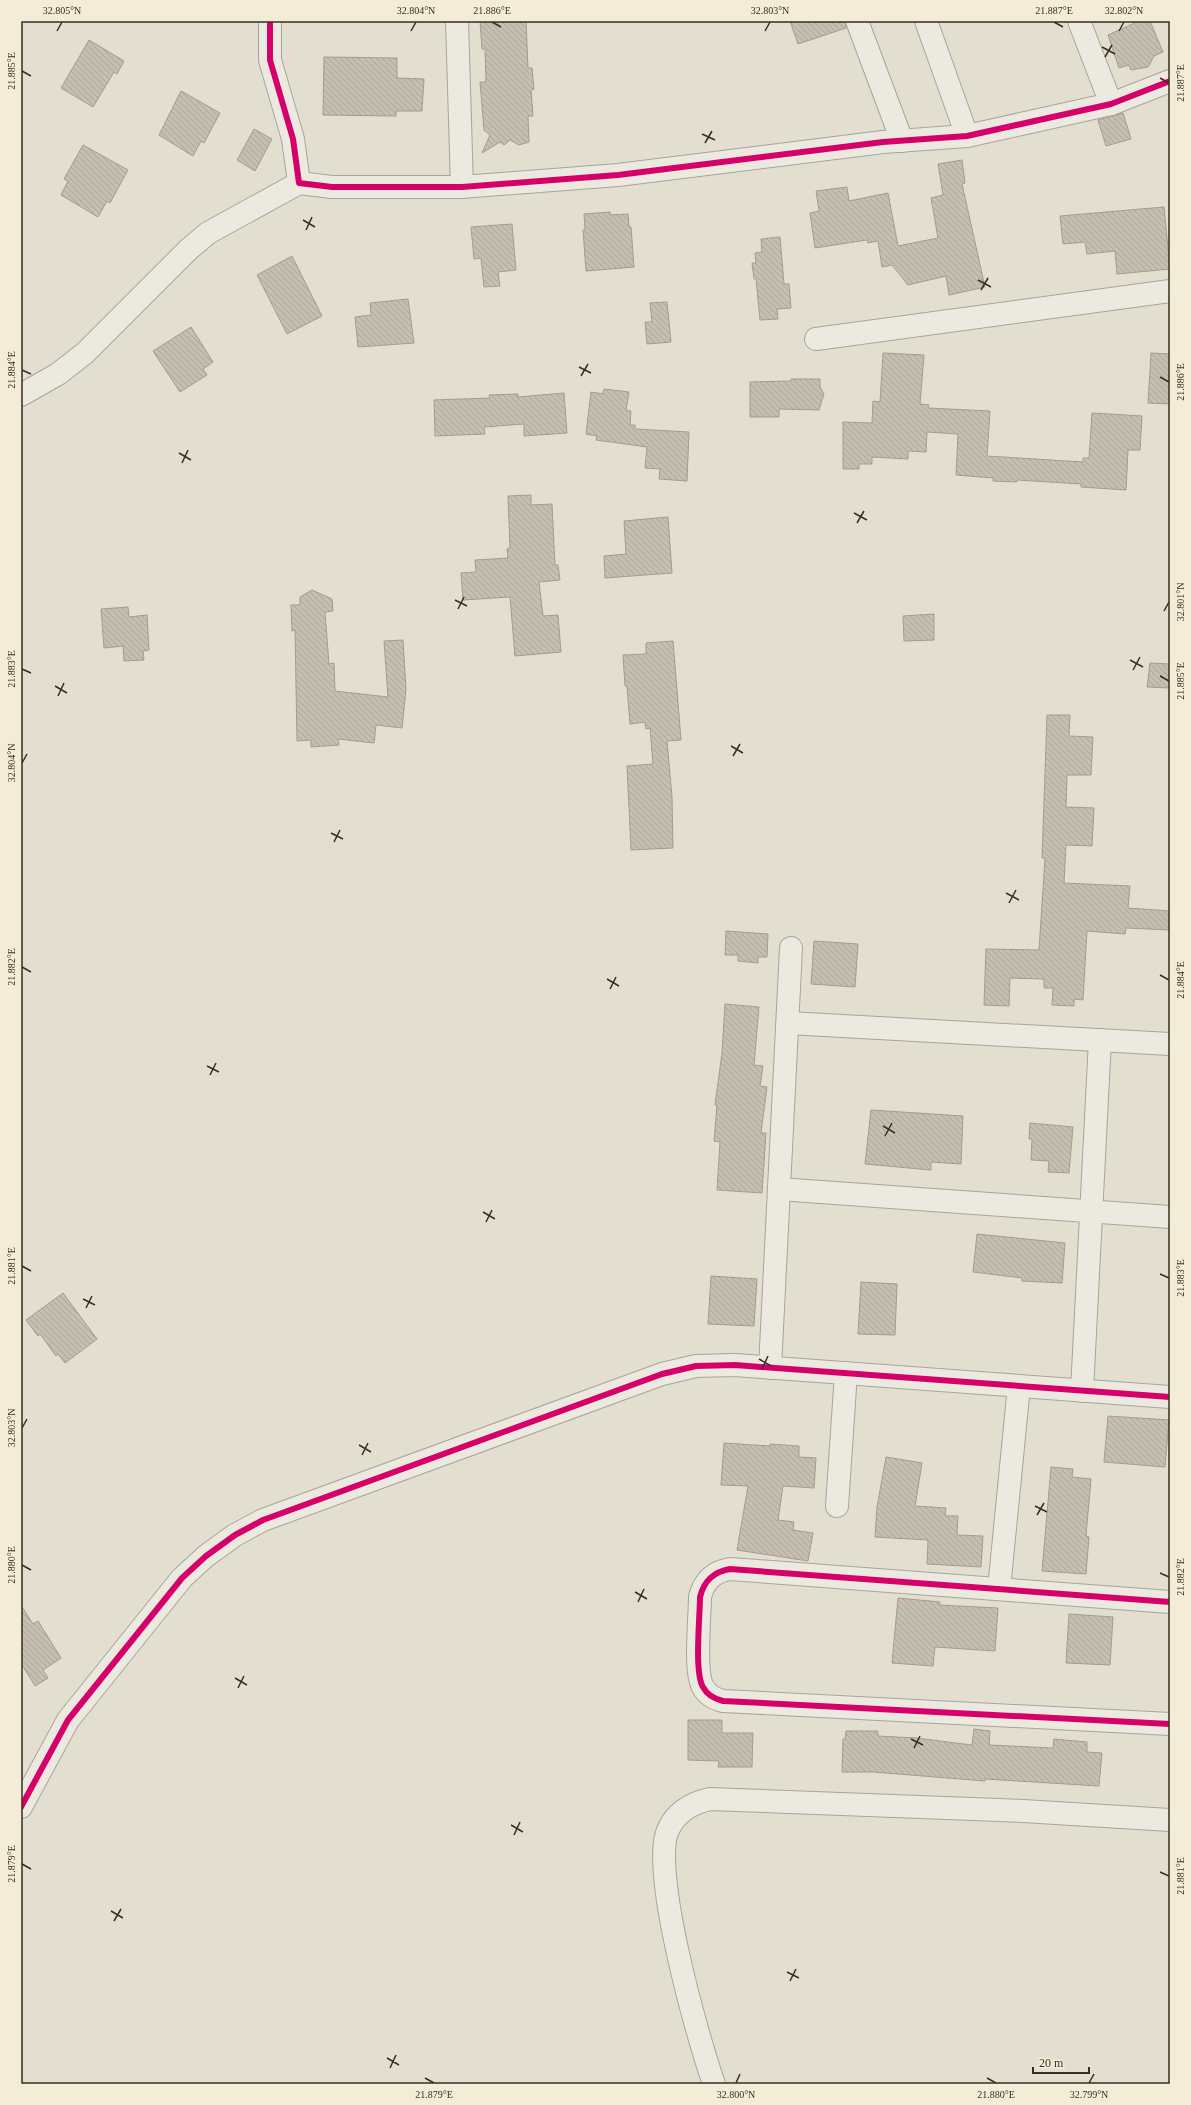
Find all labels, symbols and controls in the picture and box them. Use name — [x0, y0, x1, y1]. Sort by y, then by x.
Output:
text: 32.805°N — [43, 5, 81, 16]
text: 32.804°N — [397, 5, 435, 16]
text: 21.886°E — [473, 5, 511, 16]
text: 32.803°N — [751, 5, 789, 16]
text: 21.887°E — [1035, 5, 1073, 16]
text: 32.802°N — [1105, 5, 1143, 16]
text: 21.885°E — [6, 52, 17, 90]
text: 21.887°E — [1175, 64, 1186, 102]
text: 21.884°E — [6, 351, 17, 389]
text: 21.886°E — [1175, 363, 1186, 401]
text: 32.801°N — [1175, 583, 1186, 621]
text: 21.883°E — [6, 650, 17, 688]
text: 21.885°E — [1175, 662, 1186, 700]
text: 32.804°N — [6, 744, 17, 782]
text: 21.882°E — [6, 948, 17, 986]
text: 21.884°E — [1175, 961, 1186, 999]
text: 21.881°E — [6, 1247, 17, 1285]
text: 21.883°E — [1175, 1259, 1186, 1297]
text: 32.803°N — [6, 1409, 17, 1447]
text: 21.880°E — [6, 1546, 17, 1584]
text: 21.882°E — [1175, 1558, 1186, 1596]
text: 21.879°E — [6, 1845, 17, 1883]
text: 21.881°E — [1175, 1857, 1186, 1895]
scale bar — [1033, 2049, 1089, 2075]
text: 20 m — [1039, 2056, 1064, 2070]
text: 21.879°E — [415, 2089, 453, 2100]
text: 32.800°N — [717, 2089, 755, 2100]
text: 21.880°E — [977, 2089, 1015, 2100]
text: 32.799°N — [1070, 2089, 1108, 2100]

